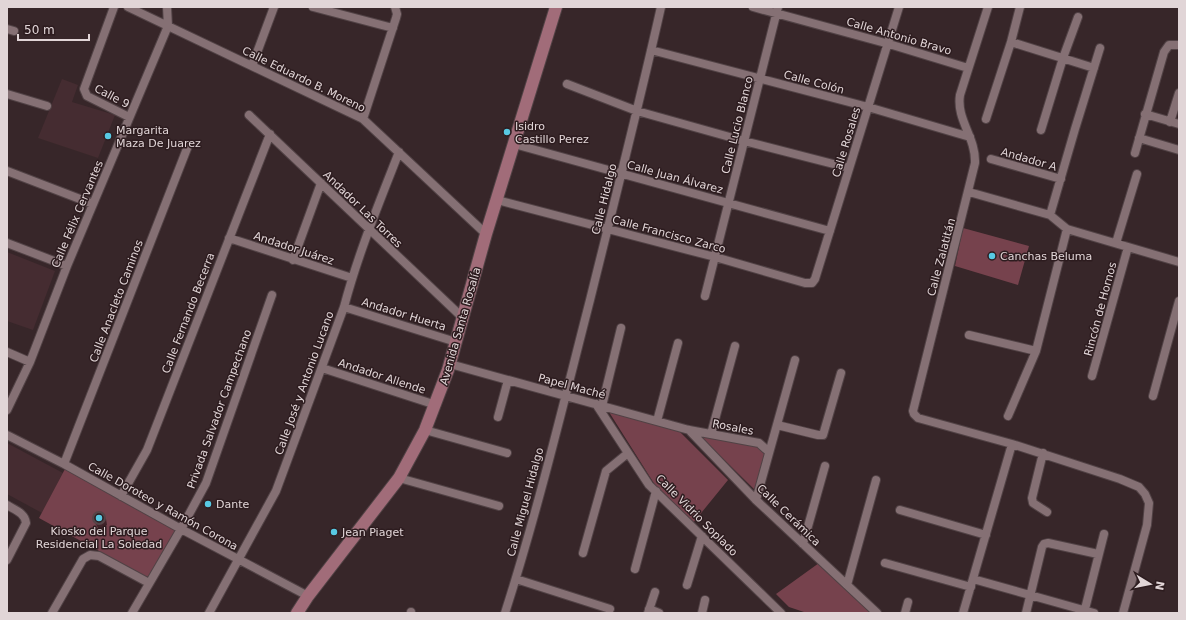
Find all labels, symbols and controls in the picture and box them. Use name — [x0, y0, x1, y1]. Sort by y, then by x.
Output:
street label: Calle Antonio Bravo — [845, 15, 953, 58]
scale bar — [18, 16, 89, 42]
text: 50 m — [24, 23, 55, 37]
street label: Calle Eduardo B. Moreno — [240, 44, 368, 115]
street label: Calle Colón — [782, 68, 846, 97]
street label: Calle Lucio Blanco — [719, 75, 756, 175]
street label: Calle 9 — [92, 82, 132, 111]
street label: Calle Rosales — [830, 105, 863, 179]
place label: Isidro Castillo Perez — [515, 120, 589, 146]
place label: Margarita Maza De Juarez — [116, 124, 201, 150]
marker: Isidro Castillo Perez — [502, 127, 512, 137]
marker: Margarita Maza De Juarez — [103, 131, 113, 141]
street label: Andador A — [999, 145, 1059, 174]
street label: Calle Félix Cervantes — [49, 158, 106, 270]
street label: Calle Juan Álvarez — [625, 158, 725, 197]
street label: Calle Hidalgo — [589, 162, 620, 236]
street label: Andador Las Torres — [320, 168, 405, 251]
street label: Calle Francisco Zarco — [611, 213, 727, 256]
street label: Calle Zalatitán — [925, 217, 958, 298]
street label: Andador Juárez — [252, 229, 336, 268]
street label: Calle Anacleto Caminos — [87, 238, 146, 364]
place label: Canchas Beluma — [1000, 250, 1092, 263]
street label: Calle Fernando Becerra — [159, 251, 218, 375]
marker: Canchas Beluma — [987, 251, 997, 261]
street label: Rincón de Hornos — [1082, 260, 1119, 358]
street label: Avenida Santa Rosalía — [437, 266, 484, 386]
street label: Andador Huerta — [360, 295, 448, 333]
street label: Calle José y Antonio Lucano — [272, 309, 337, 457]
street label: Privada Salvador Campechano — [185, 327, 255, 491]
street label: Andador Allende — [337, 356, 427, 397]
street label: Papel Maché — [537, 371, 607, 402]
street label: Rosales — [711, 417, 755, 438]
street label: Calle Miguel Hidalgo — [505, 446, 546, 558]
street label: Calle Doroteo y Ramón Corona — [85, 460, 240, 553]
street label: Calle Vidrio Soplado — [653, 472, 740, 559]
street label: Calle Cerámica — [754, 482, 823, 549]
place label: Dante — [216, 498, 249, 511]
marker: Dante — [203, 499, 213, 509]
marker: Kiosko del Parque Residencial La Soledad — [94, 513, 104, 523]
place label: Kiosko del Parque Residencial La Soledad — [36, 525, 162, 551]
place label: Jean Piaget — [341, 526, 404, 539]
marker: Jean Piaget — [329, 527, 339, 537]
north arrow — [1130, 564, 1170, 604]
text: N — [1152, 580, 1167, 591]

